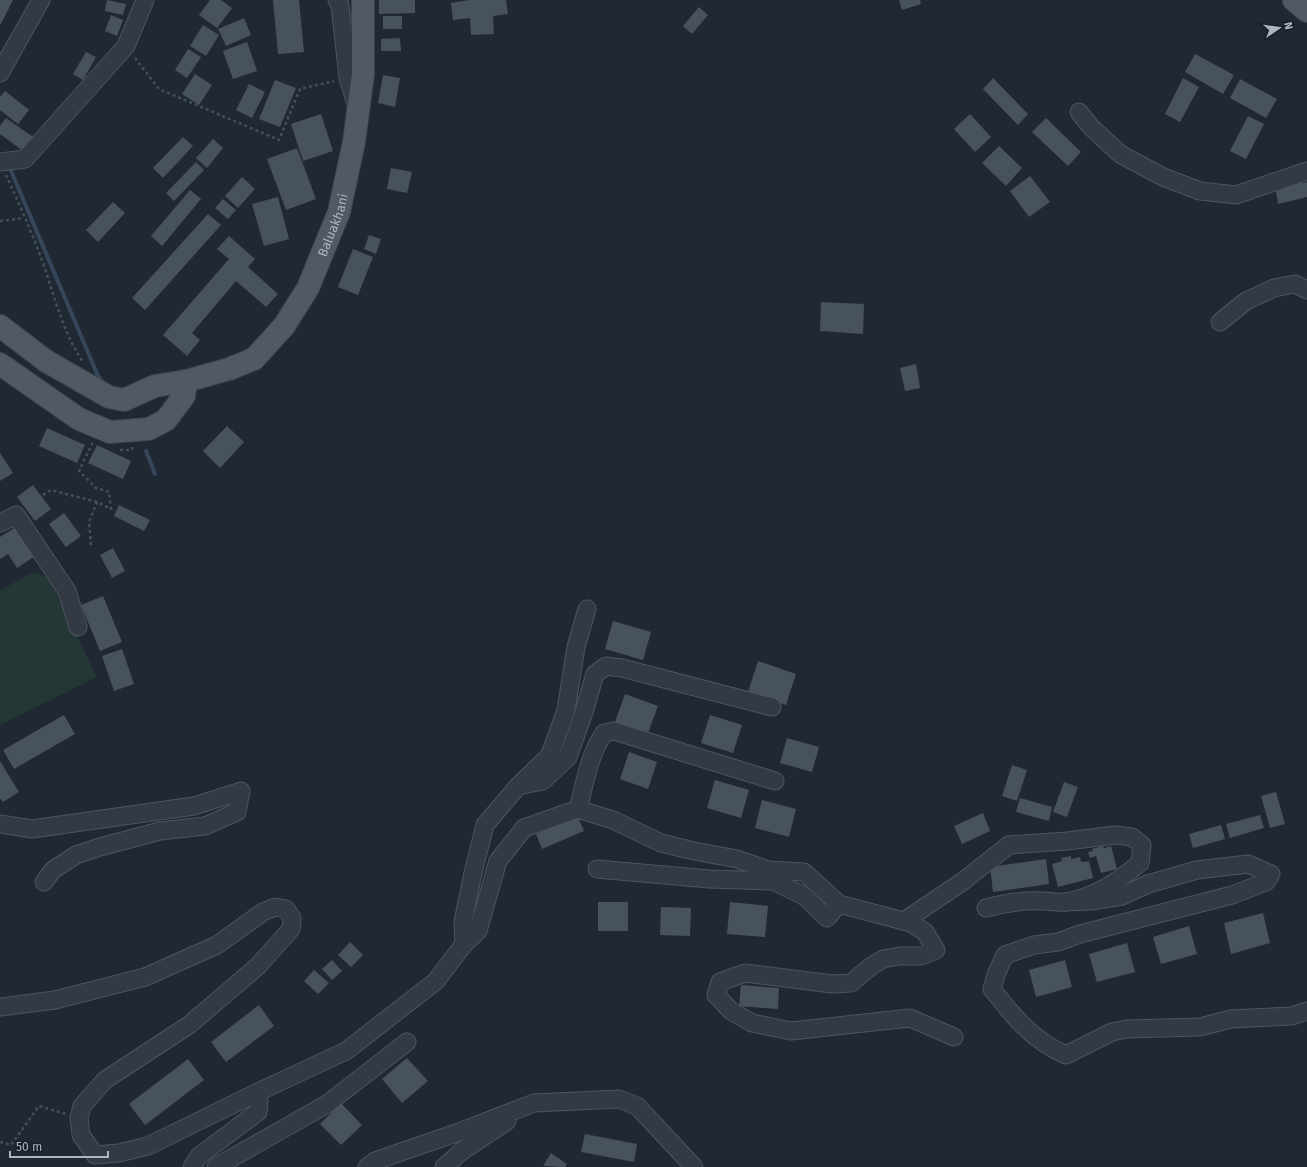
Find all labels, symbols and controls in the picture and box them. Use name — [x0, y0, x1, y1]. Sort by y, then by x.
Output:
north arrow — [1259, 8, 1299, 48]
text: N — [1281, 21, 1295, 31]
street label: Baluakhani — [315, 192, 351, 259]
scale bar — [10, 1133, 108, 1159]
text: 50 m — [16, 1140, 42, 1154]

